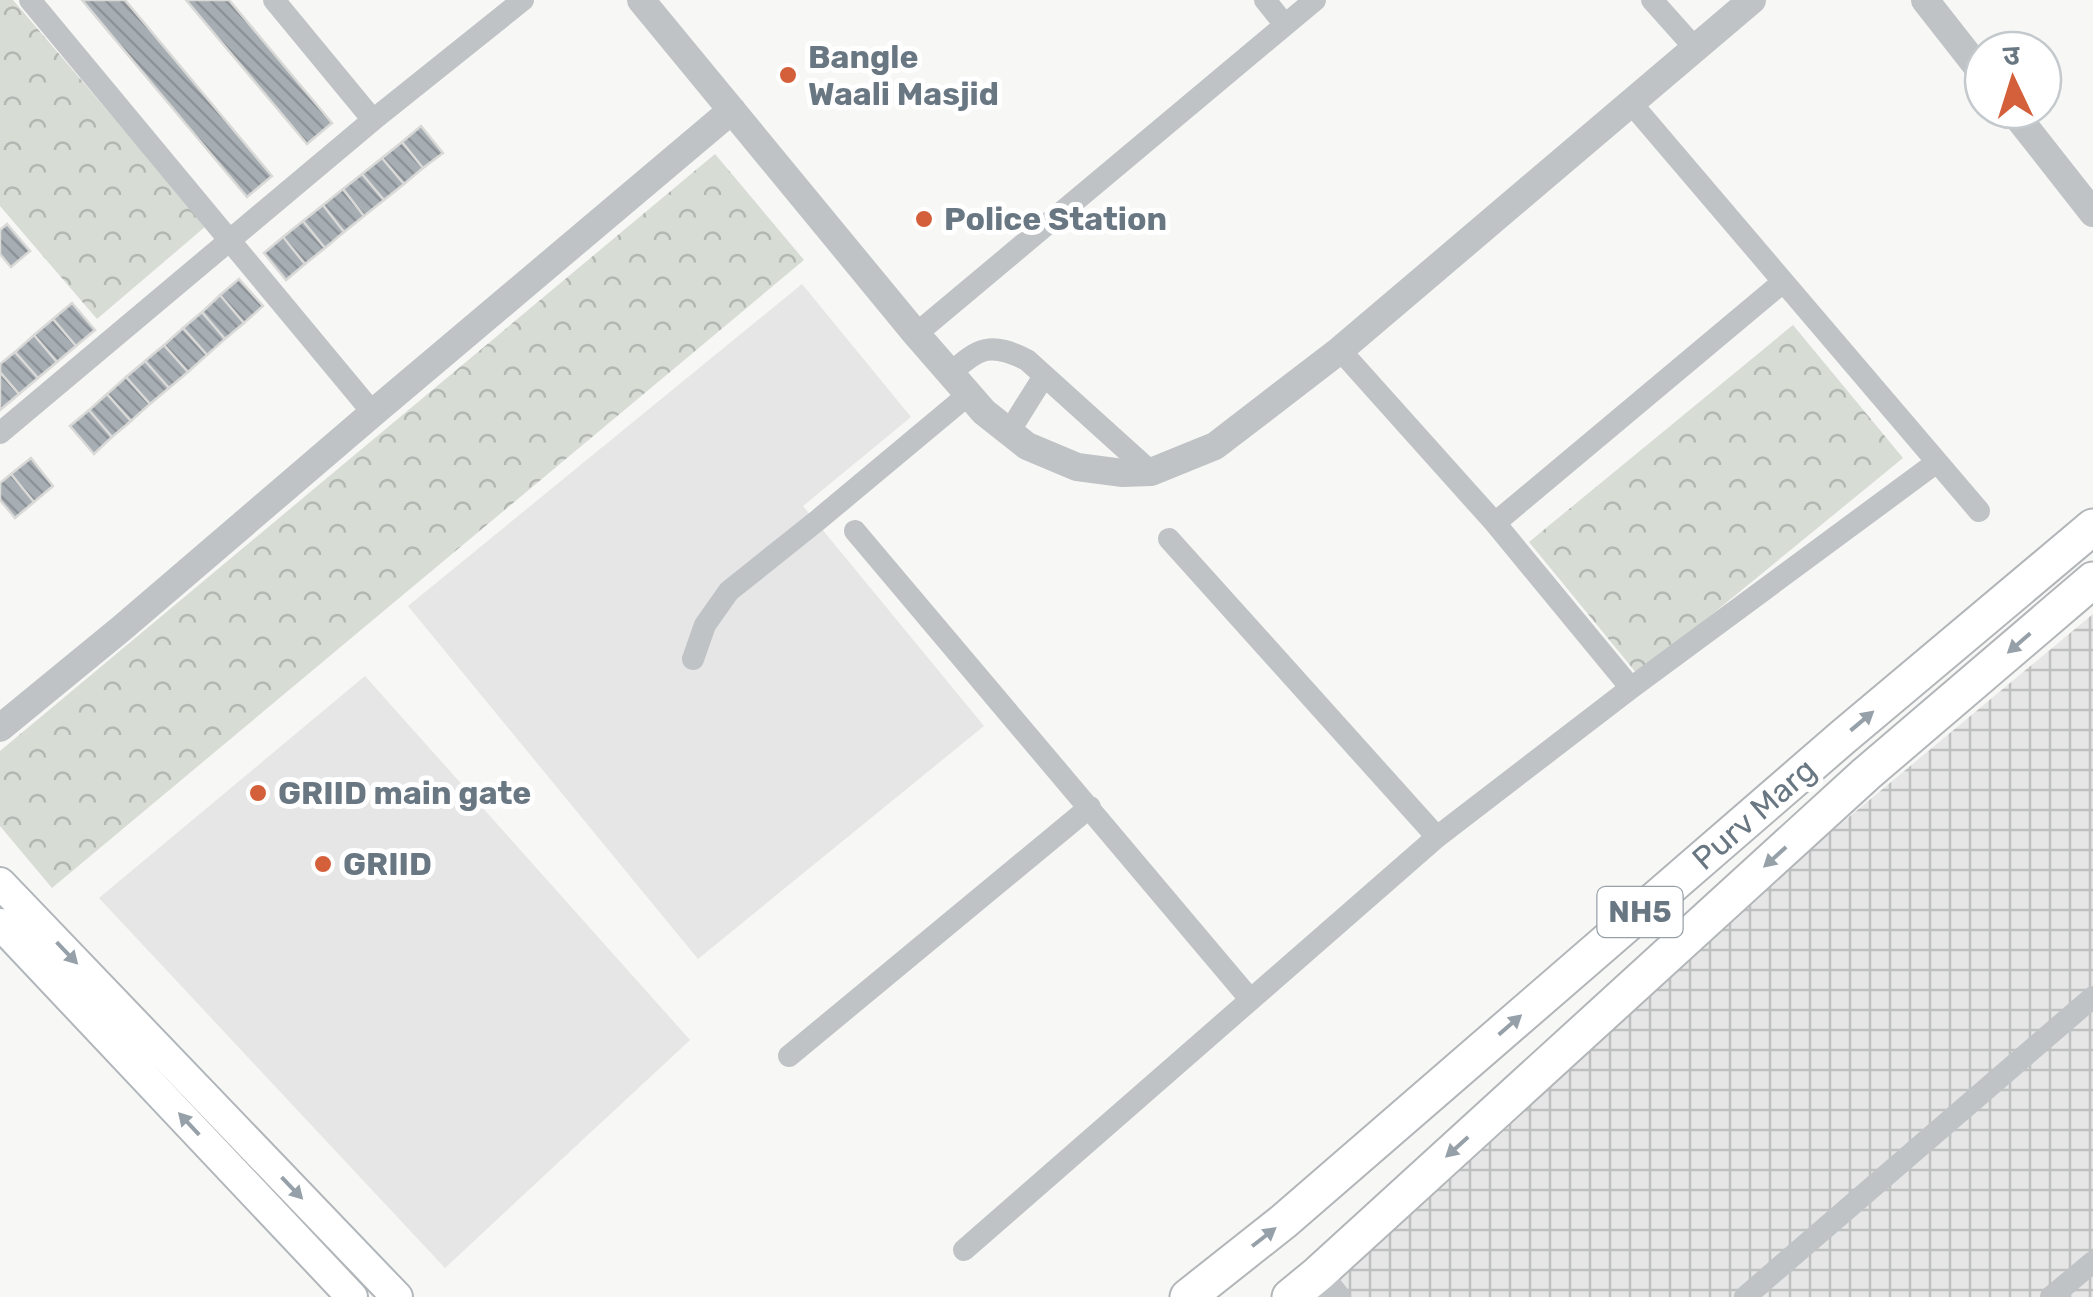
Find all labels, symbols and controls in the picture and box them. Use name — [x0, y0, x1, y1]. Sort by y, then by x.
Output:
north arrow — [1963, 30, 2063, 130]
place label: Bangle Waali Masjid — [808, 38, 999, 113]
text: उ — [2002, 38, 2021, 73]
marker: Bangle Waali Masjid — [777, 64, 799, 86]
place label: Police Station — [944, 200, 1167, 238]
marker: Police Station — [913, 208, 935, 230]
one-way arrow — [2007, 632, 2032, 654]
one-way arrow — [1850, 710, 1875, 732]
street label: Purv Marg — [1685, 750, 1823, 878]
place label: GRIID main gate — [278, 774, 531, 812]
marker: GRIID main gate — [247, 782, 269, 804]
place label: GRIID — [343, 845, 432, 883]
one-way arrow — [1763, 846, 1787, 869]
marker: GRIID — [312, 853, 334, 875]
road number: NH5 — [1598, 887, 1682, 937]
one-way arrow — [55, 941, 79, 965]
one-way arrow — [1498, 1014, 1523, 1036]
one-way arrow — [178, 1112, 201, 1136]
one-way arrow — [1445, 1136, 1470, 1158]
one-way arrow — [281, 1176, 304, 1200]
one-way arrow — [1251, 1227, 1277, 1247]

